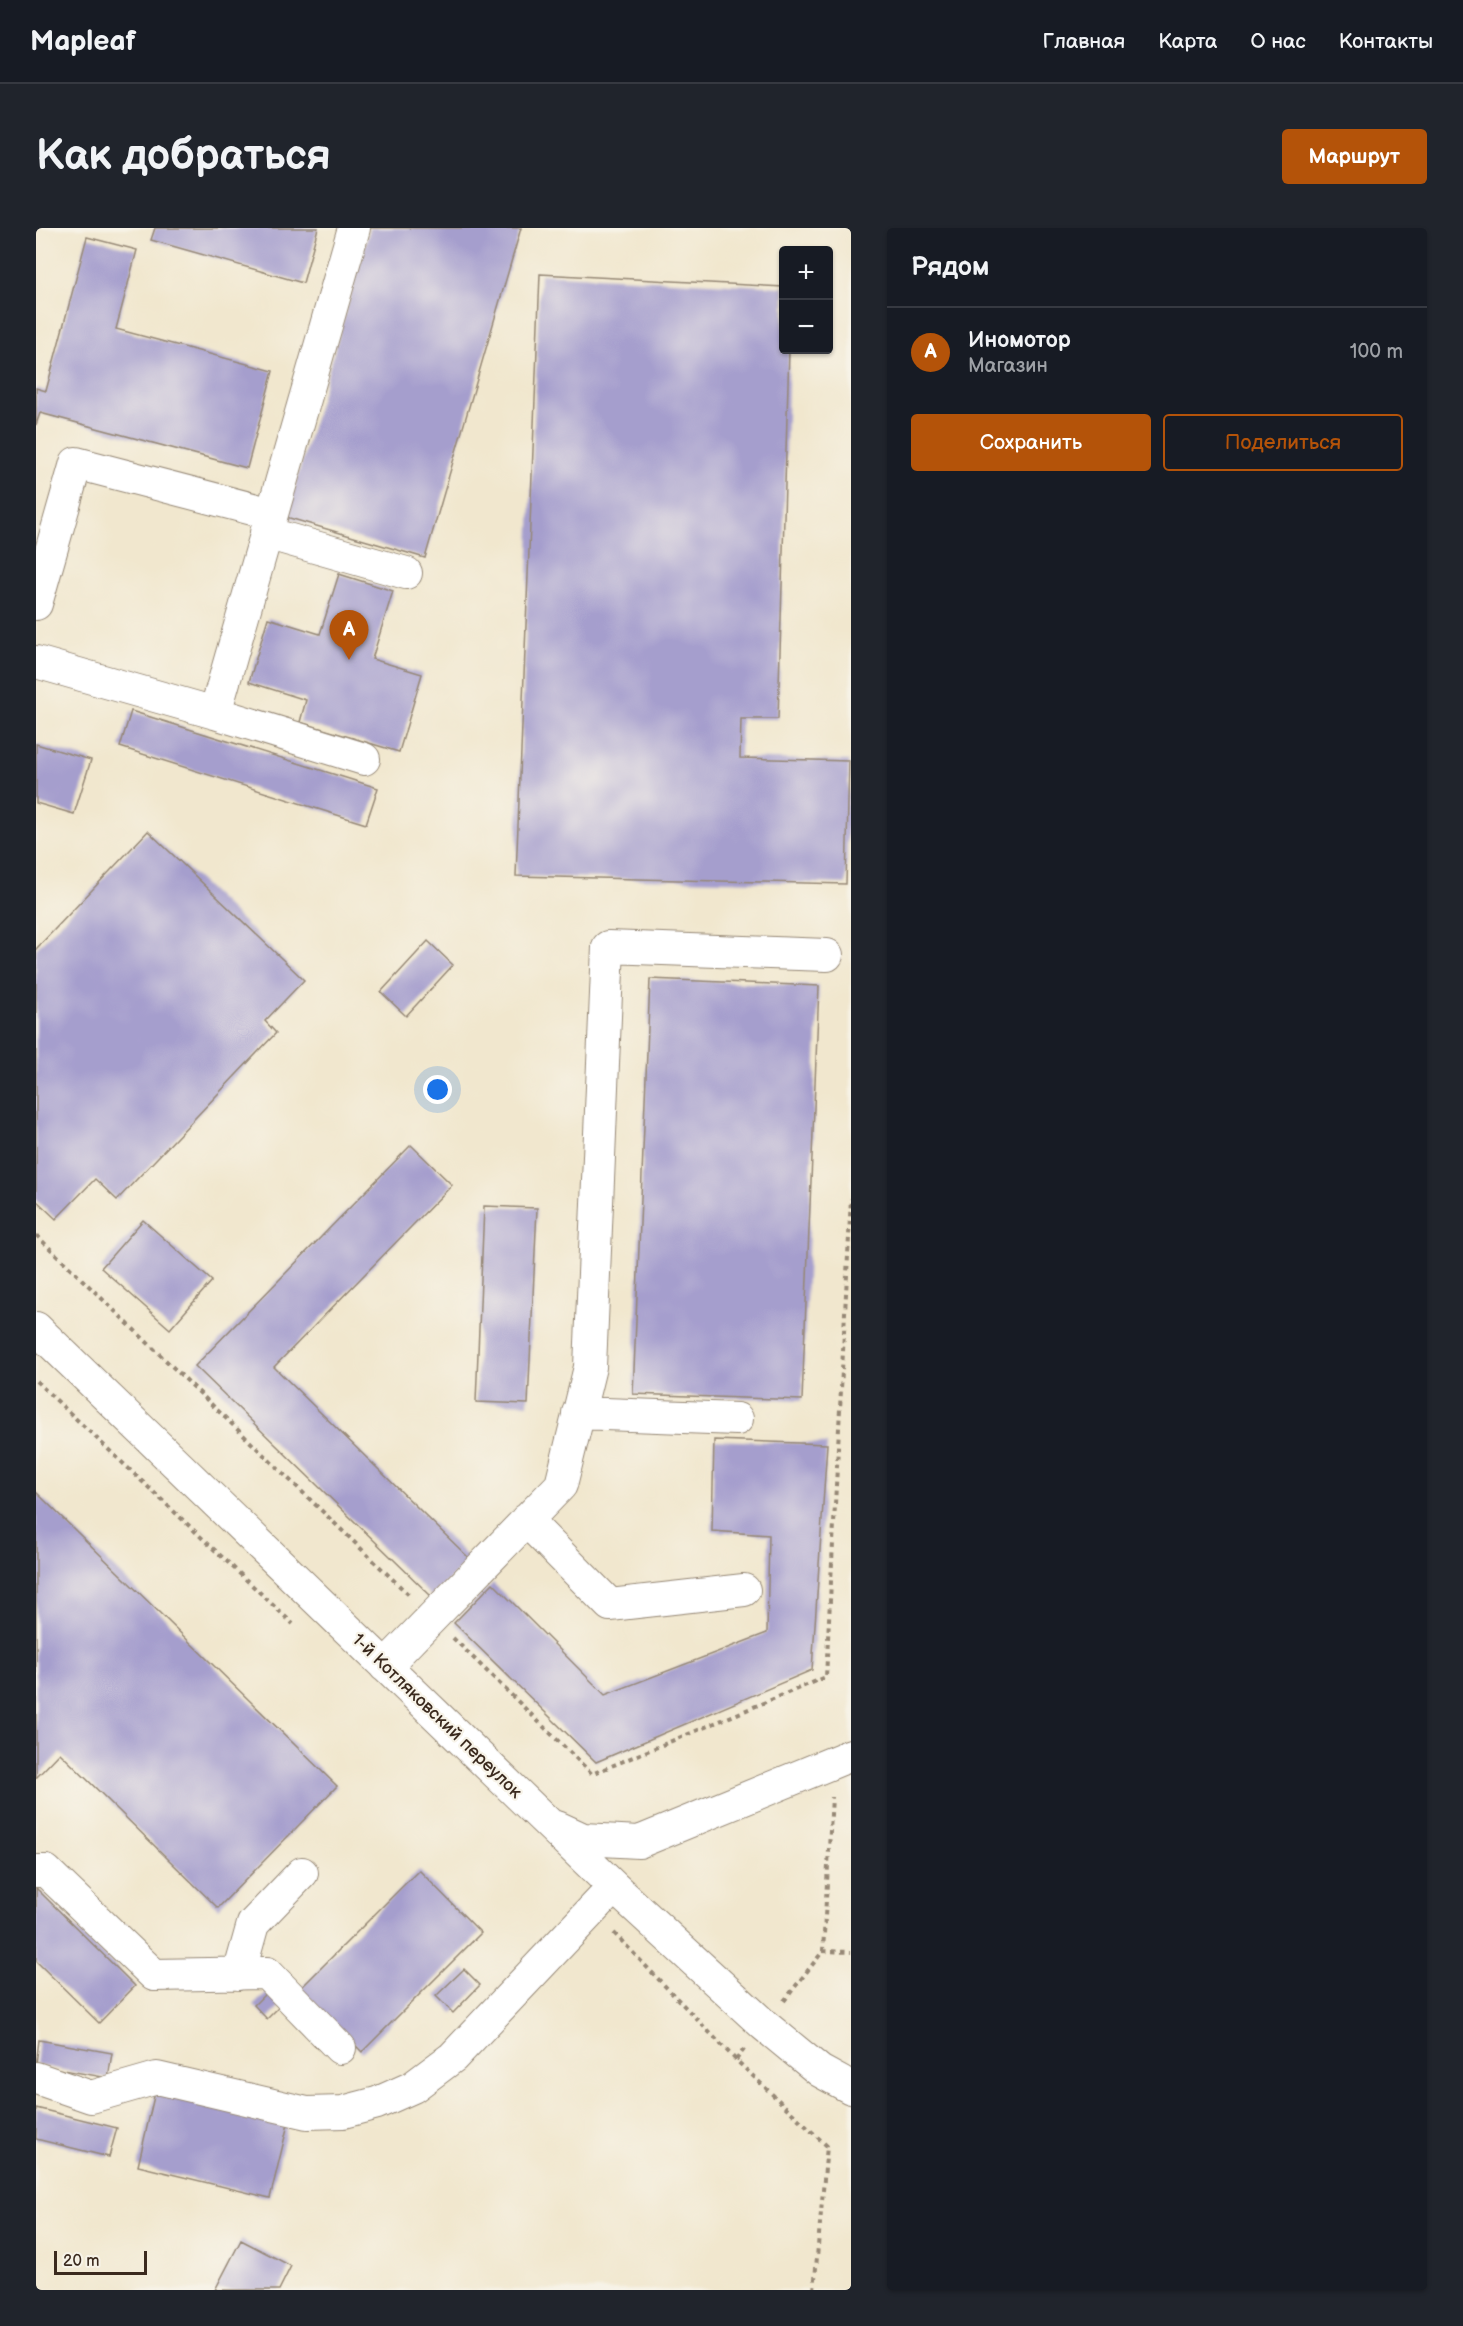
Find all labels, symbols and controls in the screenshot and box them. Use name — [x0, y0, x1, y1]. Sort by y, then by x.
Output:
text: Mapleaf — [30, 25, 136, 58]
text: Главная — [1042, 29, 1125, 54]
text: Карта — [1158, 29, 1217, 54]
text: О нас — [1250, 29, 1306, 54]
text: Контакты — [1339, 29, 1433, 54]
button: Маршрут — [1282, 129, 1427, 184]
text: Как добраться — [36, 131, 331, 182]
map controls — [779, 246, 833, 354]
button: + — [779, 246, 833, 300]
text: Рядом — [911, 252, 989, 283]
button: − — [779, 300, 833, 354]
text: Иномотор — [968, 327, 1071, 354]
text: A — [924, 340, 937, 364]
text: 100 m — [1350, 340, 1403, 364]
text: Магазин — [968, 354, 1048, 378]
button: Сохранить — [911, 414, 1151, 471]
button: Поделиться — [1163, 414, 1403, 471]
pin: A — [330, 610, 368, 660]
your location — [423, 1075, 452, 1104]
street label: 1-й Котляковский переулок — [348, 1629, 527, 1803]
scale bar — [54, 2248, 147, 2276]
text: 20 m — [63, 2252, 99, 2271]

